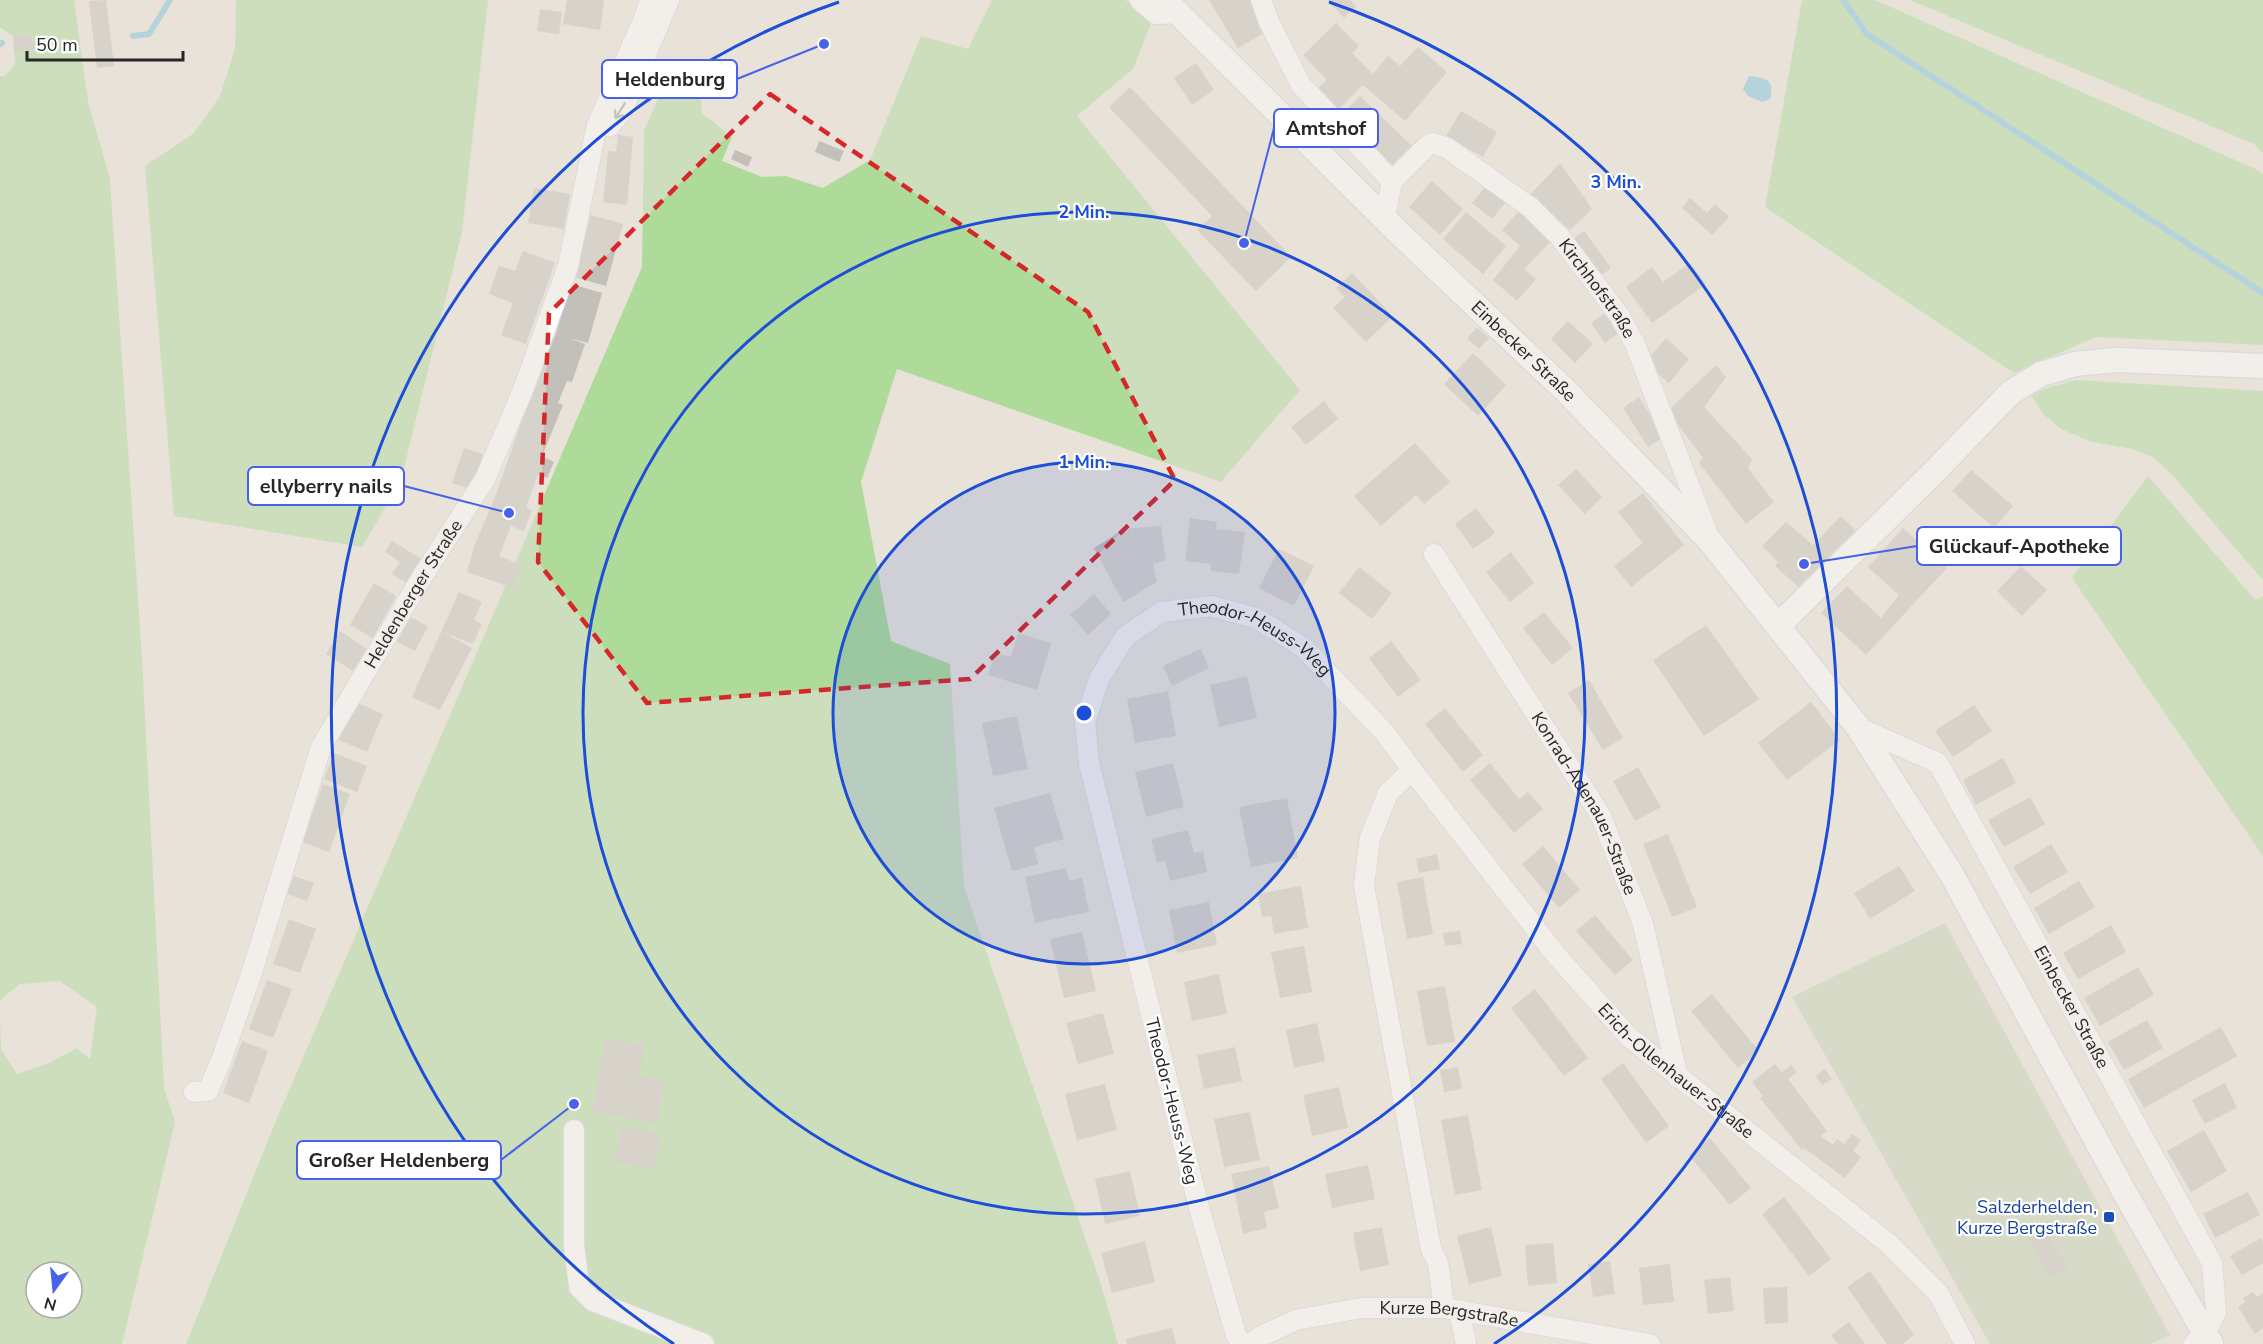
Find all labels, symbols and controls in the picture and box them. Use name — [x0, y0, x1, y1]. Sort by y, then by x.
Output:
scale bar — [27, 24, 183, 62]
text: 50 m — [36, 33, 78, 57]
callout: Heldenburg — [602, 60, 737, 98]
text: Heldenburg — [615, 66, 725, 93]
one-way arrow — [614, 102, 626, 119]
callout: Amtshof — [1274, 109, 1378, 147]
text: Amtshof — [1286, 115, 1367, 142]
text: 3 Min. — [1591, 170, 1641, 194]
text: 2 Min. — [1059, 200, 1109, 224]
street label: Kirchhofstraße — [1553, 234, 1641, 342]
street label: Einbecker Straße — [1466, 295, 1582, 407]
text: 1 Min. — [1059, 450, 1109, 474]
callout: ellyberry nails — [248, 467, 404, 505]
text: ellyberry nails — [260, 473, 393, 500]
street label: Heldenberger Straße — [358, 515, 468, 673]
callout: Glückauf-Apotheke — [1917, 527, 2121, 565]
text: Glückauf-Apotheke — [1929, 533, 2109, 560]
street label: Theodor-Heuss-Weg — [1177, 594, 1337, 682]
centre of rings — [1074, 703, 1094, 723]
street label: Konrad-Adenauer-Straße — [1526, 707, 1643, 898]
street label: Einbecker Straße — [2028, 941, 2115, 1073]
street label: Erich-Ollenhauer-Straße — [1593, 998, 1759, 1144]
street label: Theodor-Heuss-Weg — [1140, 1015, 1204, 1187]
callout: Großer Heldenberg — [297, 1141, 501, 1179]
text: Großer Heldenberg — [309, 1147, 489, 1174]
place label: Salzderhelden, Kurze Bergstraße — [1957, 1195, 2097, 1240]
marker: Salzderhelden, Kurze Bergstraße — [2102, 1210, 2116, 1224]
north arrow — [24, 1260, 84, 1320]
text: N — [42, 1291, 59, 1316]
street label: Kurze Bergstraße — [1379, 1296, 1521, 1333]

